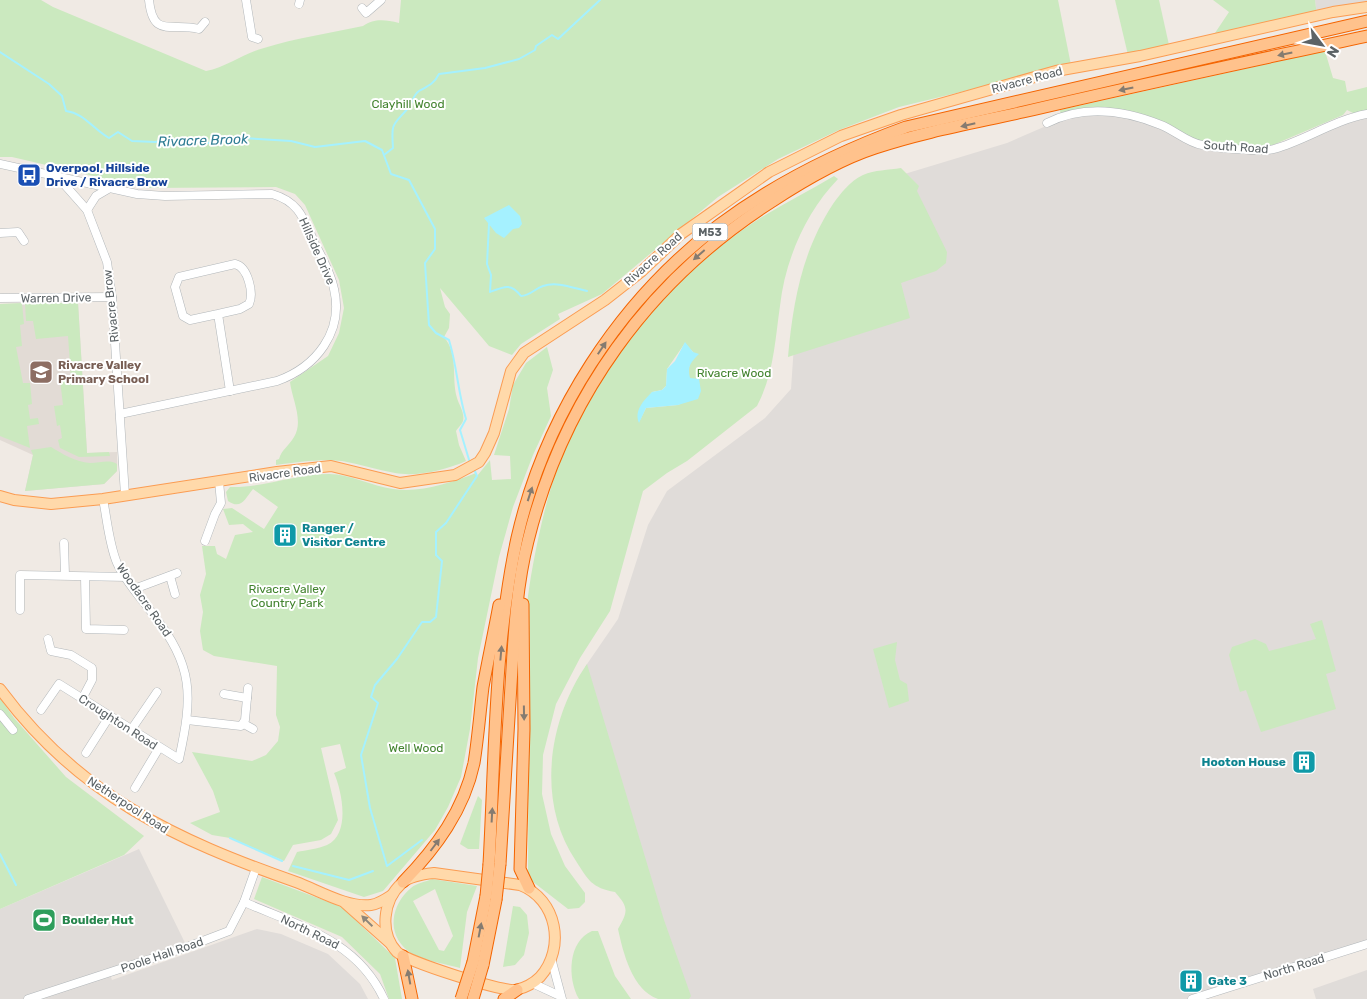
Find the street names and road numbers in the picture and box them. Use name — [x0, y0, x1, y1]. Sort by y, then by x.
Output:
street label: Rivacre Road — [990, 64, 1064, 96]
street label: South Road — [1203, 138, 1269, 156]
street label: Hillside Drive — [296, 215, 338, 287]
road number: M53 — [692, 223, 728, 240]
street label: Rivacre Road — [621, 229, 685, 289]
street label: Rivacre Brow — [100, 268, 122, 343]
street label: Warren Drive — [20, 290, 92, 306]
street label: Rivacre Road — [248, 461, 322, 485]
street label: Woodacre Road — [114, 561, 174, 639]
street label: Croughton Road — [76, 691, 160, 753]
street label: Netherpool Road — [85, 774, 171, 836]
street label: North Road — [279, 912, 341, 952]
street label: Poole Hall Road — [119, 934, 205, 976]
street label: North Road — [1262, 951, 1326, 983]

